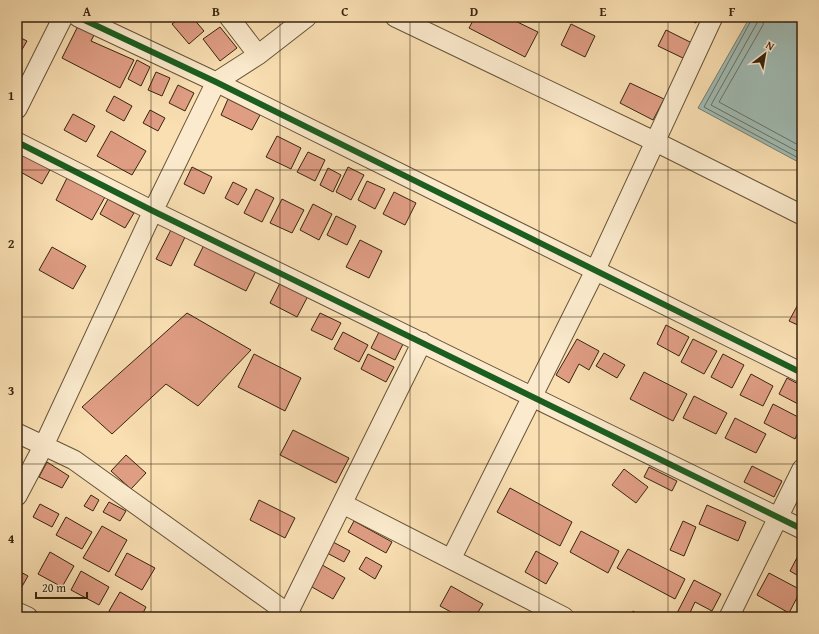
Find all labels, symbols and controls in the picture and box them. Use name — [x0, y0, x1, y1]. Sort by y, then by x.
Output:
text: A — [83, 2, 92, 21]
text: B — [212, 2, 220, 21]
text: C — [341, 2, 349, 21]
text: D — [470, 2, 478, 21]
text: E — [600, 2, 607, 21]
text: F — [729, 2, 736, 21]
north arrow — [745, 34, 785, 74]
text: N — [763, 37, 778, 55]
text: 1 — [8, 86, 14, 105]
text: 2 — [8, 234, 15, 253]
text: 3 — [8, 381, 14, 400]
text: 4 — [8, 529, 15, 548]
scale bar — [36, 574, 87, 600]
text: 20 m — [42, 579, 66, 596]

